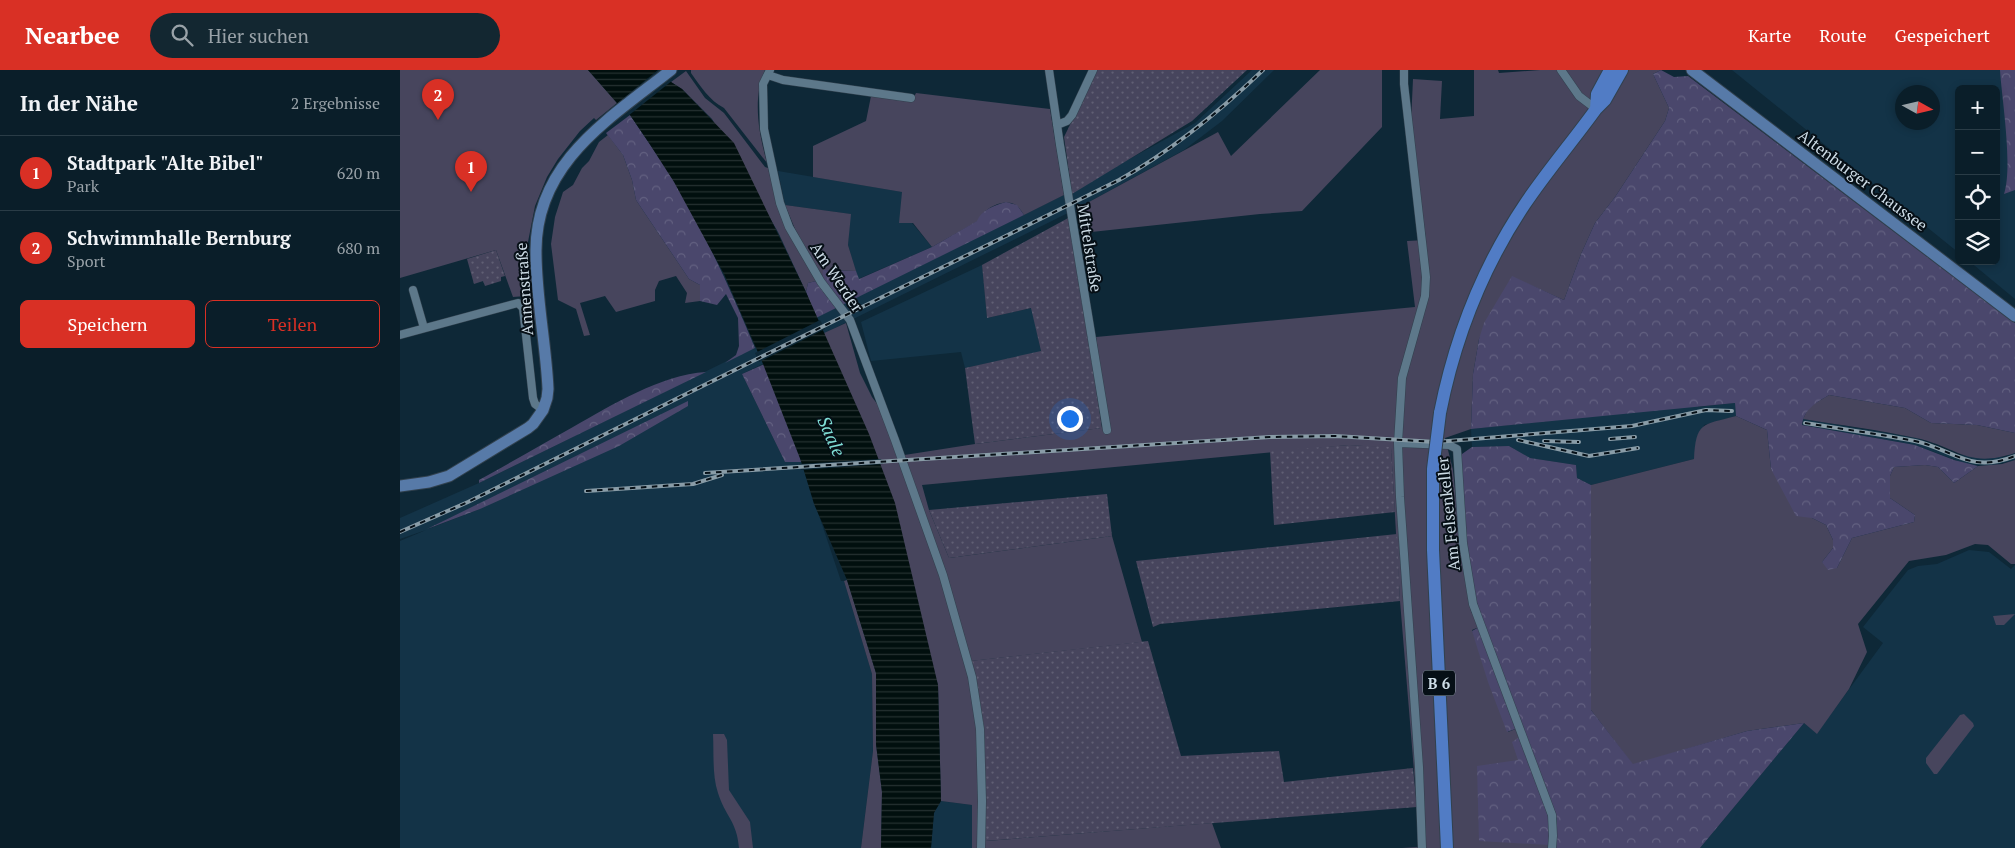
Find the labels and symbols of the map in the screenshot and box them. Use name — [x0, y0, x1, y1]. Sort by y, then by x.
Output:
pin: 2 — [422, 79, 454, 120]
north arrow — [1895, 85, 1940, 130]
street label: Altenburger Chaussee — [1794, 124, 1932, 236]
pin: 1 — [455, 151, 487, 192]
street label: Mittelstraße — [1072, 202, 1108, 294]
street label: Am Werder — [806, 238, 869, 317]
street label: Annenstraße — [510, 242, 538, 336]
your location — [1057, 406, 1083, 432]
water label: Saale — [813, 412, 851, 460]
street label: Am Felsenkeller — [1431, 455, 1465, 572]
road number: B 6 — [1423, 670, 1455, 696]

